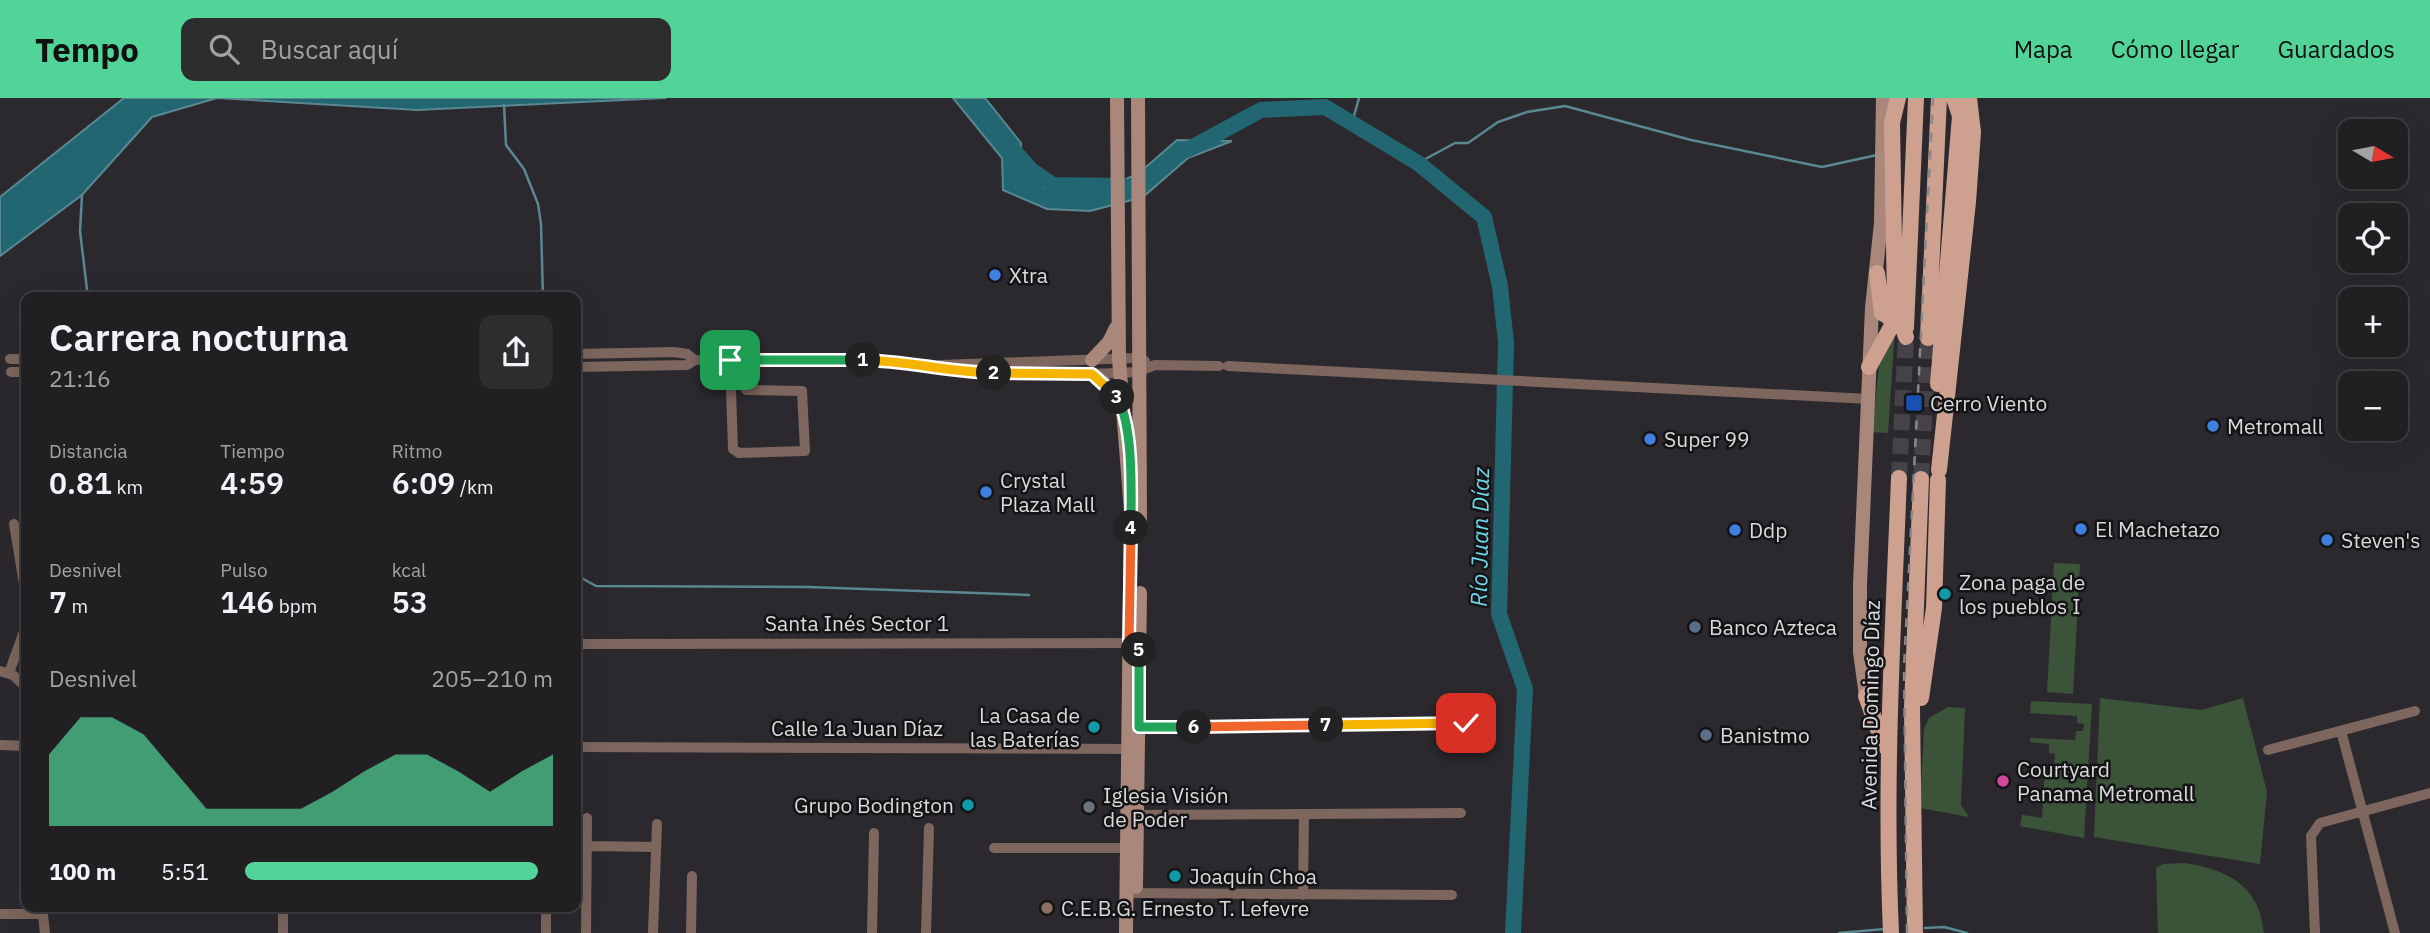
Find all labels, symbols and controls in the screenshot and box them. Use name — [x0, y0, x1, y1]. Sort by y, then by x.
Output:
search box — [181, 18, 671, 81]
text: Tempo — [35, 28, 139, 71]
icon: search — [205, 30, 243, 68]
text: Buscar aquí — [261, 32, 398, 66]
text: Mapa — [2014, 33, 2073, 65]
text: Cómo llegar — [2111, 33, 2239, 65]
text: Guardados — [2277, 33, 2395, 65]
north arrow — [2338, 119, 2408, 189]
map controls — [2338, 119, 2408, 441]
button: locate — [2338, 203, 2408, 273]
place label: Xtra — [1009, 261, 1048, 289]
marker: Xtra — [987, 267, 1003, 283]
button: + — [2338, 287, 2408, 357]
text: Carrera nocturna — [49, 312, 349, 361]
button: share — [479, 315, 553, 389]
pin — [700, 330, 760, 390]
icon: arrive — [711, 341, 749, 379]
pin: 1 — [846, 342, 880, 378]
text: 1 — [857, 347, 868, 371]
pin: 2 — [976, 356, 1012, 390]
text: 2 — [988, 360, 999, 384]
text: 21:16 — [49, 363, 111, 393]
button: − — [2338, 371, 2408, 441]
pin: 3 — [1100, 380, 1134, 414]
text: 3 — [1111, 384, 1122, 408]
place label: Cerro Viento — [1930, 389, 2047, 417]
marker: Cerro Viento — [1904, 393, 1924, 413]
place label: Metromall — [2227, 412, 2323, 440]
marker: Metromall — [2205, 418, 2221, 434]
place label: Super 99 — [1664, 425, 1750, 453]
marker: Super 99 — [1642, 431, 1658, 447]
text: Distancia — [49, 439, 128, 463]
text: Tiempo — [220, 439, 285, 463]
text: Ritmo — [392, 439, 442, 463]
text: 0.81 — [49, 463, 112, 502]
text: 4:59 — [220, 463, 284, 502]
text: 6:09 — [392, 463, 455, 502]
place label: Crystal Plaza Mall — [1000, 466, 1095, 518]
water label: Río Juan Díaz — [1463, 466, 1495, 607]
text: km — [112, 475, 143, 499]
text: /km — [455, 475, 494, 499]
marker: Crystal Plaza Mall — [978, 484, 994, 500]
pin: 4 — [1114, 510, 1148, 546]
text: 4 — [1125, 515, 1136, 539]
place label: El Machetazo — [2095, 515, 2220, 543]
place label: Ddp — [1749, 516, 1787, 544]
marker: El Machetazo — [2073, 521, 2089, 537]
marker: Ddp — [1727, 522, 1743, 538]
place label: Steven's — [2341, 526, 2420, 554]
marker: Steven's — [2319, 532, 2335, 548]
text: Desnivel — [49, 558, 122, 582]
text: Pulso — [220, 558, 268, 582]
text: kcal — [392, 558, 426, 582]
place label: Zona paga de los pueblos I — [1959, 568, 2085, 620]
text: 7 — [49, 582, 67, 621]
text: 146 — [220, 582, 274, 621]
text: 53 — [392, 582, 428, 621]
marker: Zona paga de los pueblos I — [1937, 586, 1953, 602]
text: m — [67, 594, 88, 618]
text: bpm — [274, 594, 317, 618]
street label: Avenida Domingo Díaz — [1854, 600, 1886, 810]
street label: Santa Inés Sector 1 — [765, 609, 949, 637]
place label: Banco Azteca — [1709, 613, 1837, 641]
marker: Banco Azteca — [1687, 619, 1703, 635]
pin: 5 — [1122, 632, 1156, 668]
text: 5 — [1133, 637, 1144, 661]
text: Desnivel — [49, 663, 137, 693]
text: 205–210 m — [431, 663, 553, 693]
pin — [1436, 693, 1496, 753]
place label: La Casa de las Baterías — [970, 701, 1080, 753]
icon: check — [1447, 704, 1485, 742]
pin: 7 — [1308, 708, 1344, 742]
pin: 6 — [1176, 710, 1212, 744]
text: 7 — [1320, 712, 1331, 736]
street label: Calle 1a Juan Díaz — [771, 714, 943, 742]
text: 6 — [1188, 714, 1199, 738]
marker: La Casa de las Baterías — [1086, 719, 1102, 735]
place label: Banistmo — [1720, 721, 1810, 749]
marker: Banistmo — [1698, 727, 1714, 743]
place label: Courtyard Panama Metromall — [2017, 755, 2195, 807]
marker: Courtyard Panama Metromall — [1995, 773, 2011, 789]
place label: Iglesia Visión de Poder — [1103, 781, 1229, 833]
place label: Grupo Bodington — [794, 791, 954, 819]
marker: Grupo Bodington — [960, 797, 976, 813]
marker: Iglesia Visión de Poder — [1081, 799, 1097, 815]
text: 100 m — [49, 856, 116, 886]
text: 5:51 — [161, 856, 209, 886]
place label: Joaquín Choa — [1189, 862, 1317, 890]
marker: Joaquín Choa — [1167, 868, 1183, 884]
place label: C.E.B.G. Ernesto T. Lefevre — [1061, 894, 1309, 922]
marker: C.E.B.G. Ernesto T. Lefevre — [1039, 900, 1055, 916]

